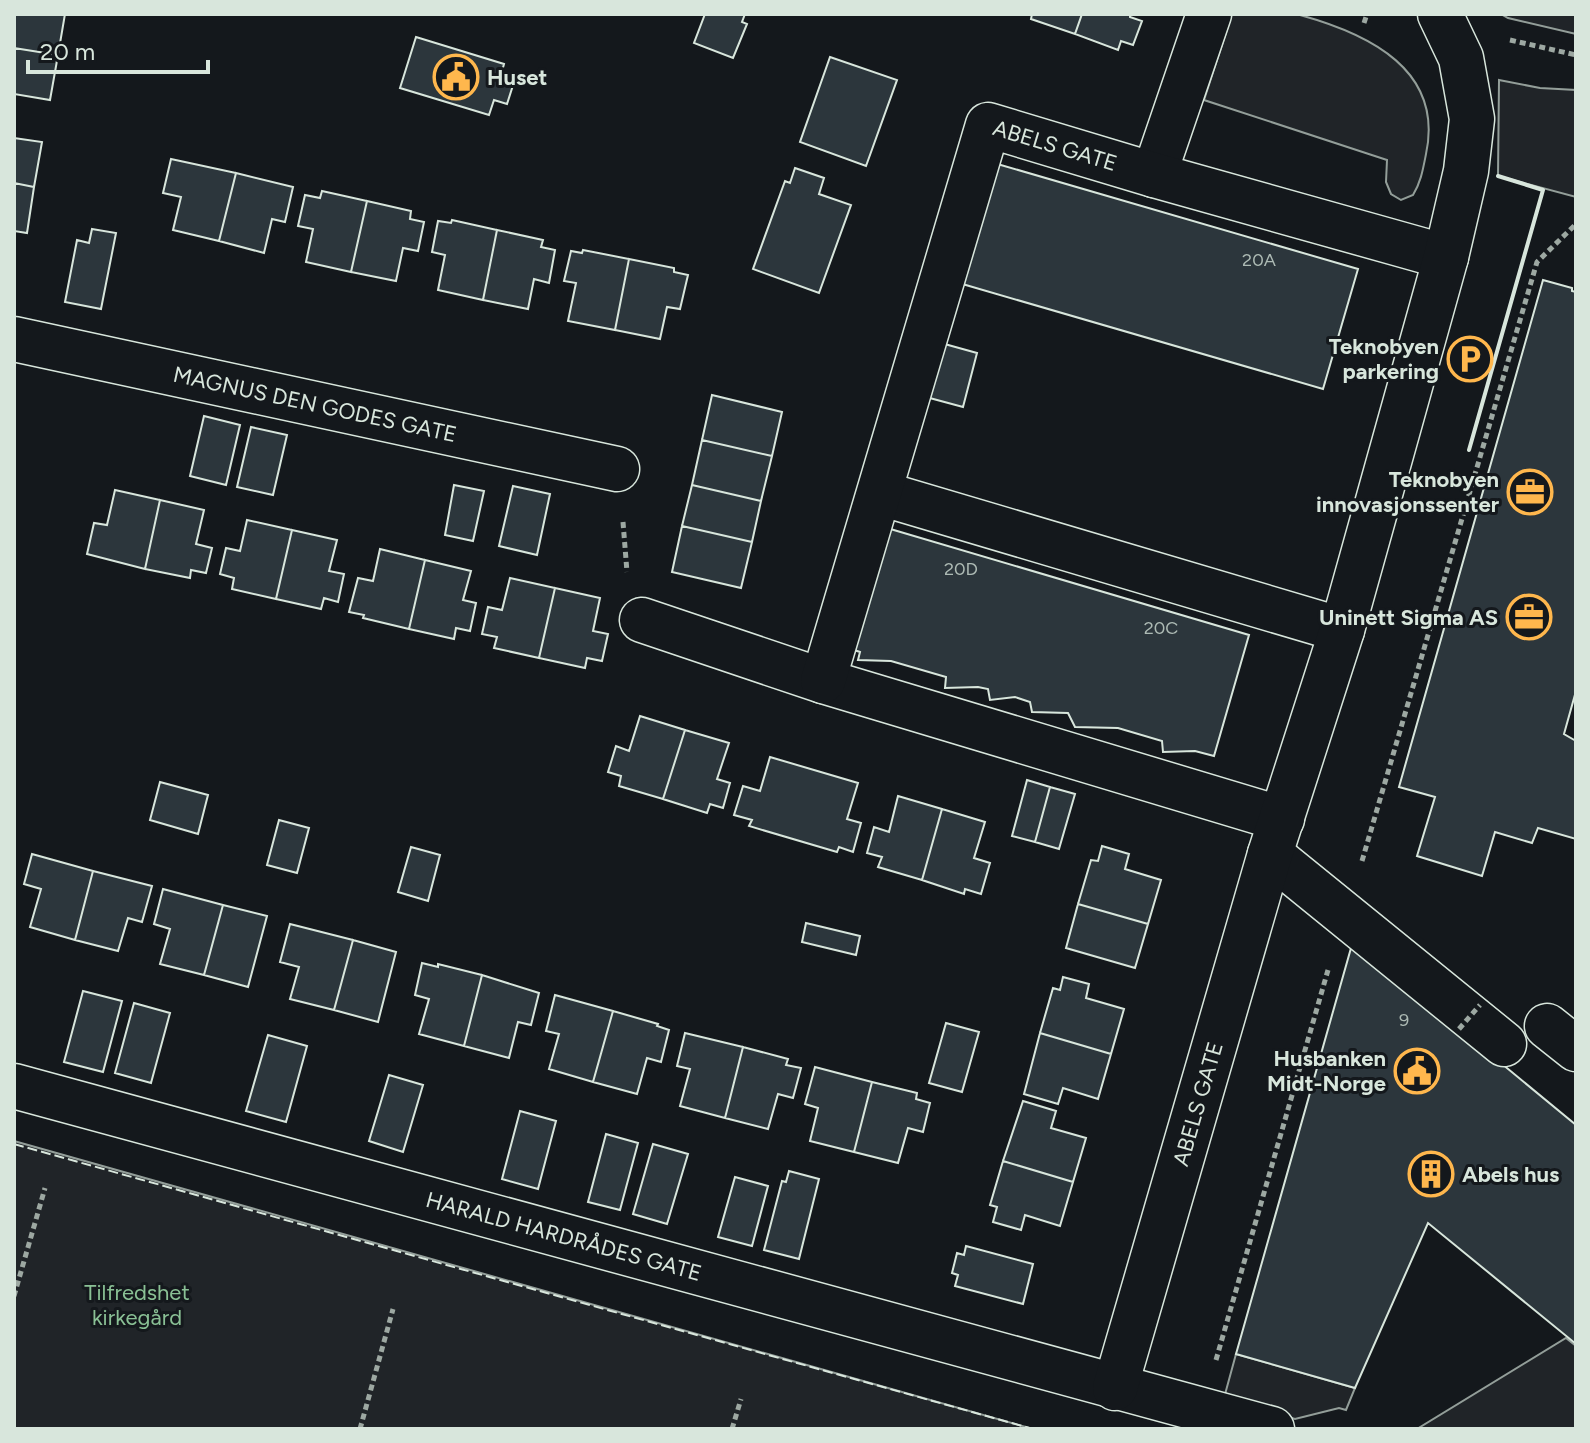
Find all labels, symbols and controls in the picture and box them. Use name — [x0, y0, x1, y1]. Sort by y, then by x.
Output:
scale bar — [28, 24, 208, 74]
text: 20 m — [40, 37, 95, 66]
public building icon: Huset — [432, 53, 480, 101]
place label: Huset — [487, 64, 547, 91]
street label: ABELS GATE — [990, 114, 1120, 177]
house number: 20A — [1242, 249, 1276, 271]
place label: Teknobyen parkering — [1329, 333, 1439, 385]
parking icon: Teknobyen parkering — [1446, 335, 1494, 383]
street label: MAGNUS DEN GODES GATE — [171, 361, 459, 448]
place label: Teknobyen innovasjonssenter — [1316, 466, 1500, 518]
office icon: Teknobyen innovasjonssenter — [1506, 468, 1554, 516]
house number: 20D — [944, 558, 978, 580]
office icon: Uninett Sigma AS — [1505, 593, 1553, 641]
place label: Uninett Sigma AS — [1319, 604, 1498, 631]
house number: 20C — [1144, 617, 1178, 639]
house number: 9 — [1399, 1009, 1409, 1031]
street label: ABELS GATE — [1167, 1039, 1229, 1169]
place label: Husbanken Midt-Norge — [1267, 1045, 1386, 1097]
public building icon: Husbanken Midt-Norge — [1393, 1047, 1441, 1095]
building icon: Abels hus — [1407, 1150, 1455, 1198]
place label: Abels hus — [1462, 1161, 1559, 1188]
street label: HARALD HARDRÅDES GATE — [423, 1186, 705, 1287]
park label: Tilfredshet kirkegård — [84, 1279, 190, 1331]

